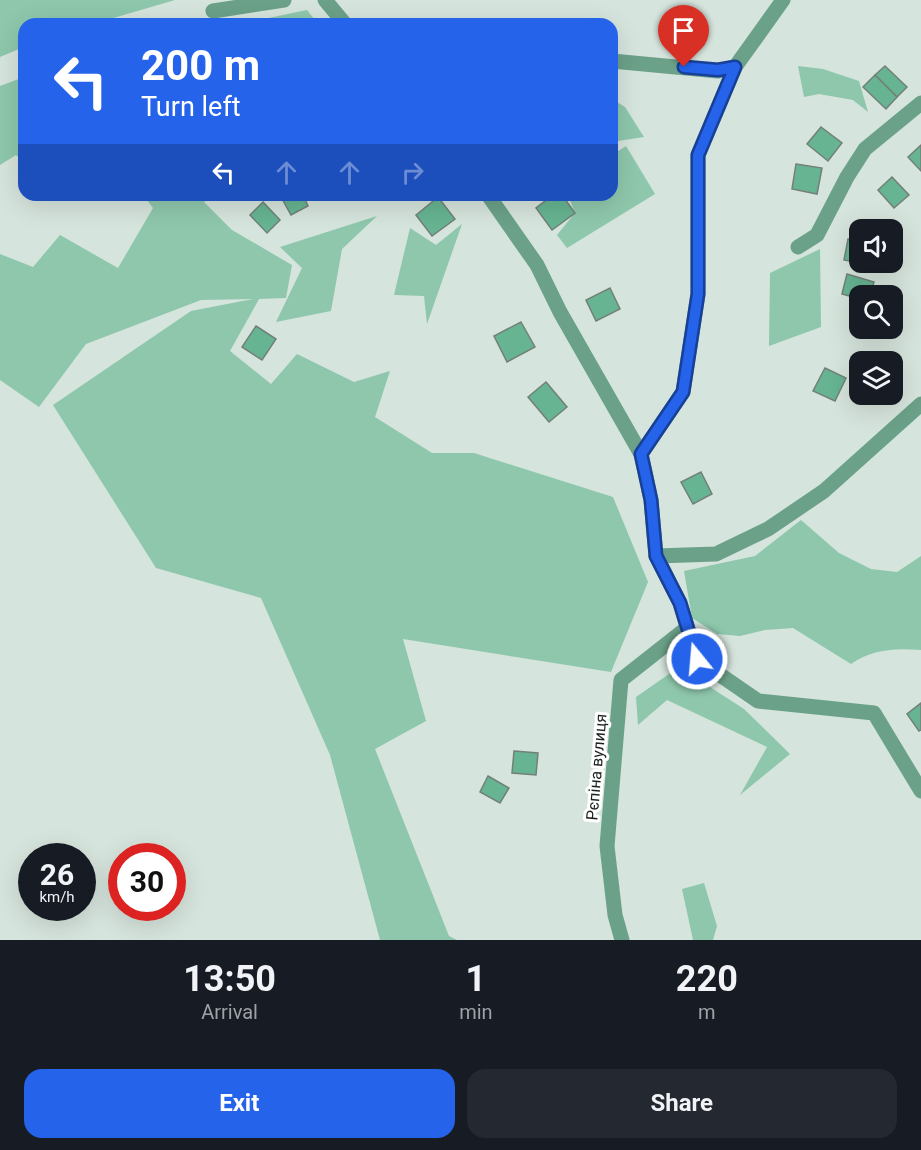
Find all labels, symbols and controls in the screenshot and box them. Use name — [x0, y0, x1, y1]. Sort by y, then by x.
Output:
pin — [658, 5, 709, 67]
icon: arrive — [667, 14, 700, 47]
text: 200 m — [141, 41, 260, 90]
icon: left — [42, 42, 120, 120]
text: Turn left — [141, 91, 241, 123]
icon: left — [207, 156, 240, 189]
icon: ahead — [270, 156, 303, 189]
icon: ahead — [333, 156, 366, 189]
icon: right — [396, 156, 429, 189]
map controls — [849, 219, 903, 405]
button: sound — [849, 219, 903, 273]
button: search — [849, 285, 903, 339]
button: layers — [849, 351, 903, 405]
position arrow — [665, 627, 729, 691]
street label: Рєпіна вулиця — [582, 713, 611, 821]
speed limit sign: 30 — [108, 843, 186, 921]
text: 26 — [40, 857, 74, 892]
text: km/h — [39, 888, 75, 906]
text: 13:50 — [183, 958, 276, 1000]
text: 1 — [466, 958, 486, 1000]
text: 220 — [676, 958, 738, 1000]
text: Arrival — [201, 1000, 258, 1024]
text: min — [459, 1000, 493, 1024]
text: m — [698, 1000, 716, 1024]
button: Exit — [24, 1069, 455, 1138]
button: Share — [467, 1069, 897, 1138]

